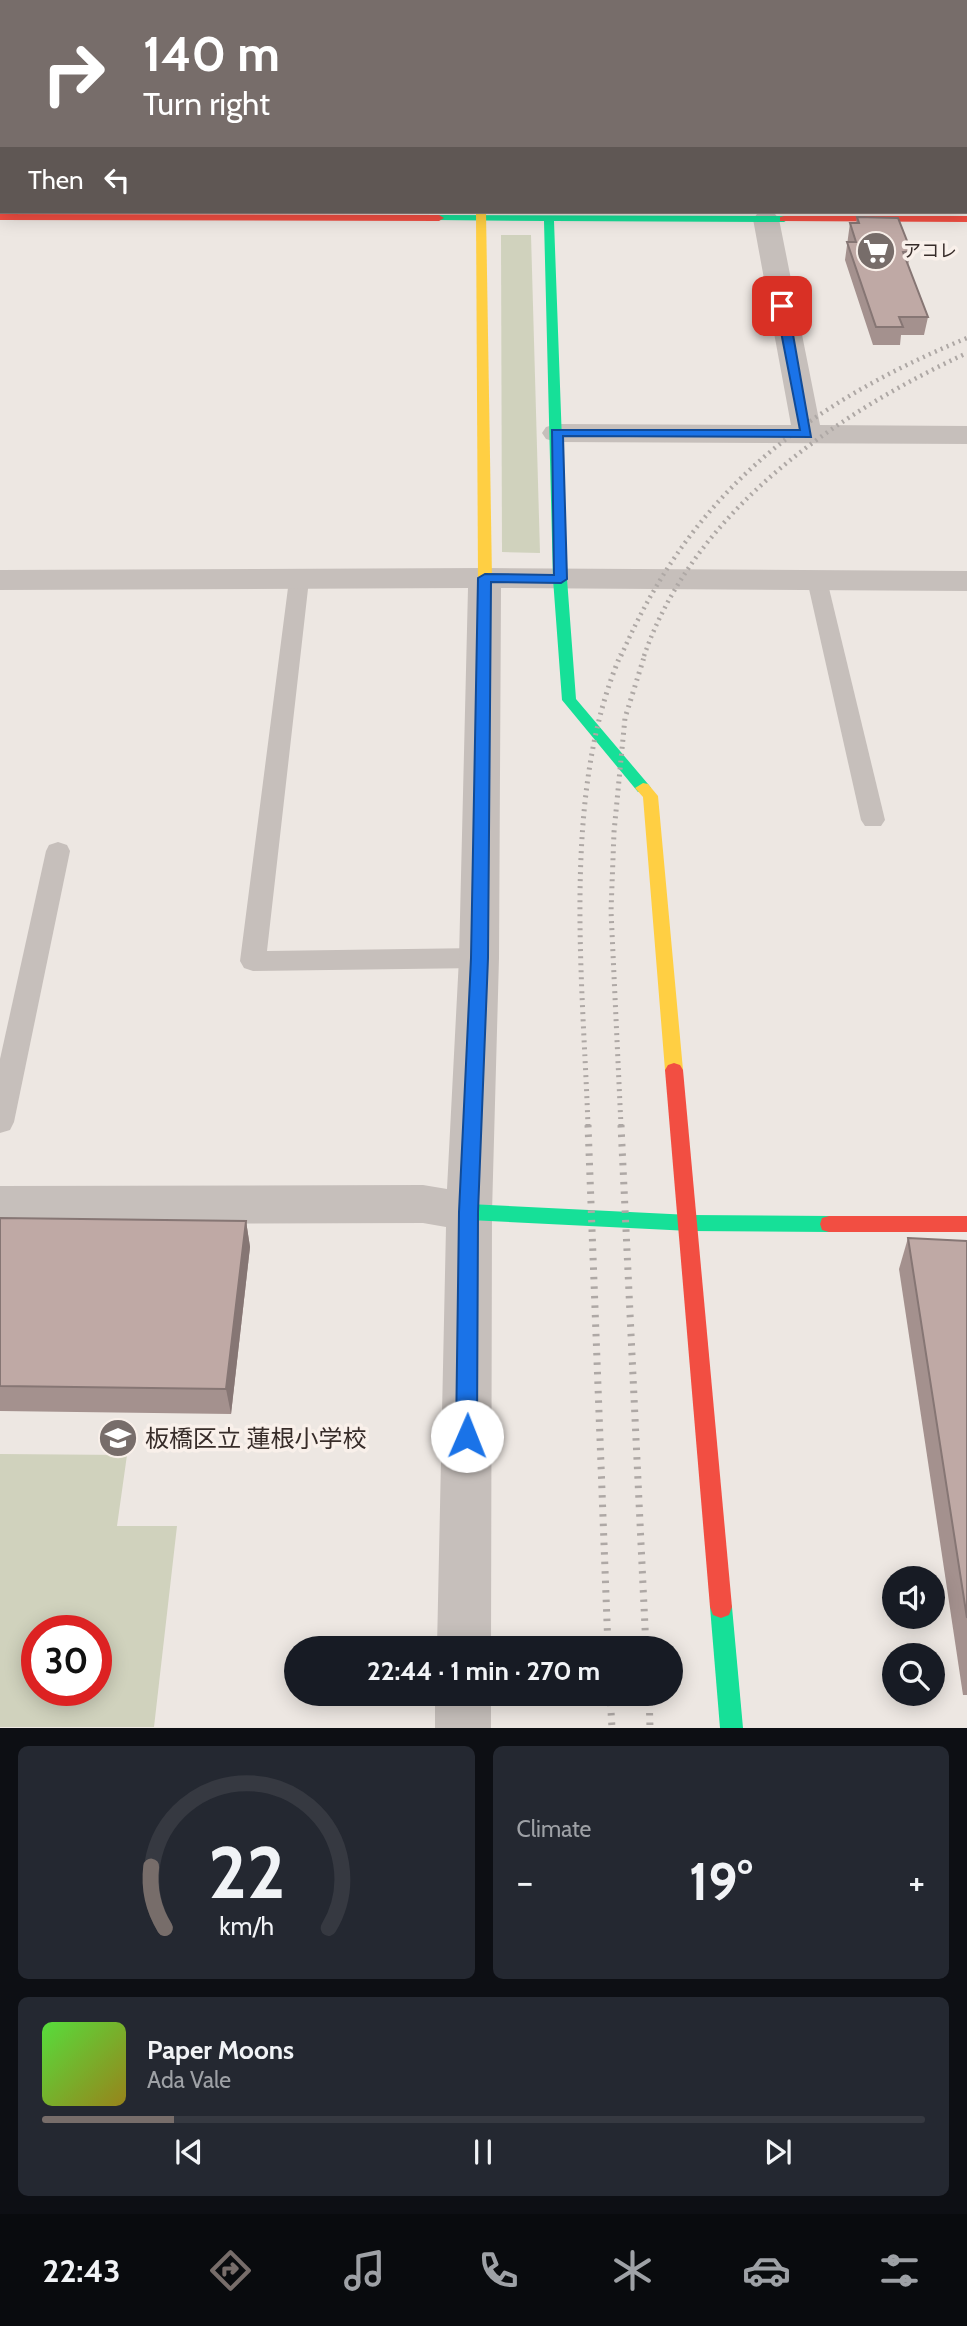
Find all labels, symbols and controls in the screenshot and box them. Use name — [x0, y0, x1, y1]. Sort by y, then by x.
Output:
text: 140 m — [143, 24, 280, 83]
icon: right — [28, 28, 119, 119]
text: Turn right — [143, 84, 270, 123]
icon: left — [98, 161, 136, 199]
text: Then — [28, 164, 84, 196]
supermarket icon: アコレ — [855, 230, 897, 272]
place label: アコレ — [903, 240, 957, 262]
pin — [752, 276, 812, 336]
icon: arrive — [763, 287, 801, 325]
position arrow — [430, 1399, 504, 1473]
school or university icon: 板橋区立 蓮根小学校 — [97, 1417, 139, 1459]
place label: 板橋区立 蓮根小学校 — [145, 1424, 366, 1453]
map controls — [882, 1566, 945, 1706]
button: sound — [882, 1566, 945, 1629]
speed limit sign: 30 — [21, 1615, 112, 1706]
button: search — [882, 1643, 945, 1706]
text: 22:44 · 1 min · 270 m — [367, 1655, 600, 1687]
text: Climate — [517, 1815, 591, 1843]
text: 22 — [208, 1829, 285, 1917]
text: 19° — [689, 1850, 752, 1913]
text: − — [517, 1858, 533, 1905]
text: + — [908, 1858, 925, 1905]
text: km/h — [219, 1911, 274, 1941]
text: Paper Moons — [147, 2034, 294, 2066]
text: Ada Vale — [147, 2066, 231, 2094]
icon: previous — [170, 2133, 208, 2171]
icon: pause — [464, 2133, 502, 2171]
icon: next — [759, 2133, 797, 2171]
icon: directions — [206, 2246, 255, 2295]
icon: music — [340, 2246, 389, 2295]
icon: phone — [474, 2246, 523, 2295]
icon: climate — [608, 2246, 657, 2295]
icon: car — [742, 2246, 791, 2295]
icon: filters — [875, 2246, 924, 2295]
text: 22:43 — [42, 2251, 121, 2290]

